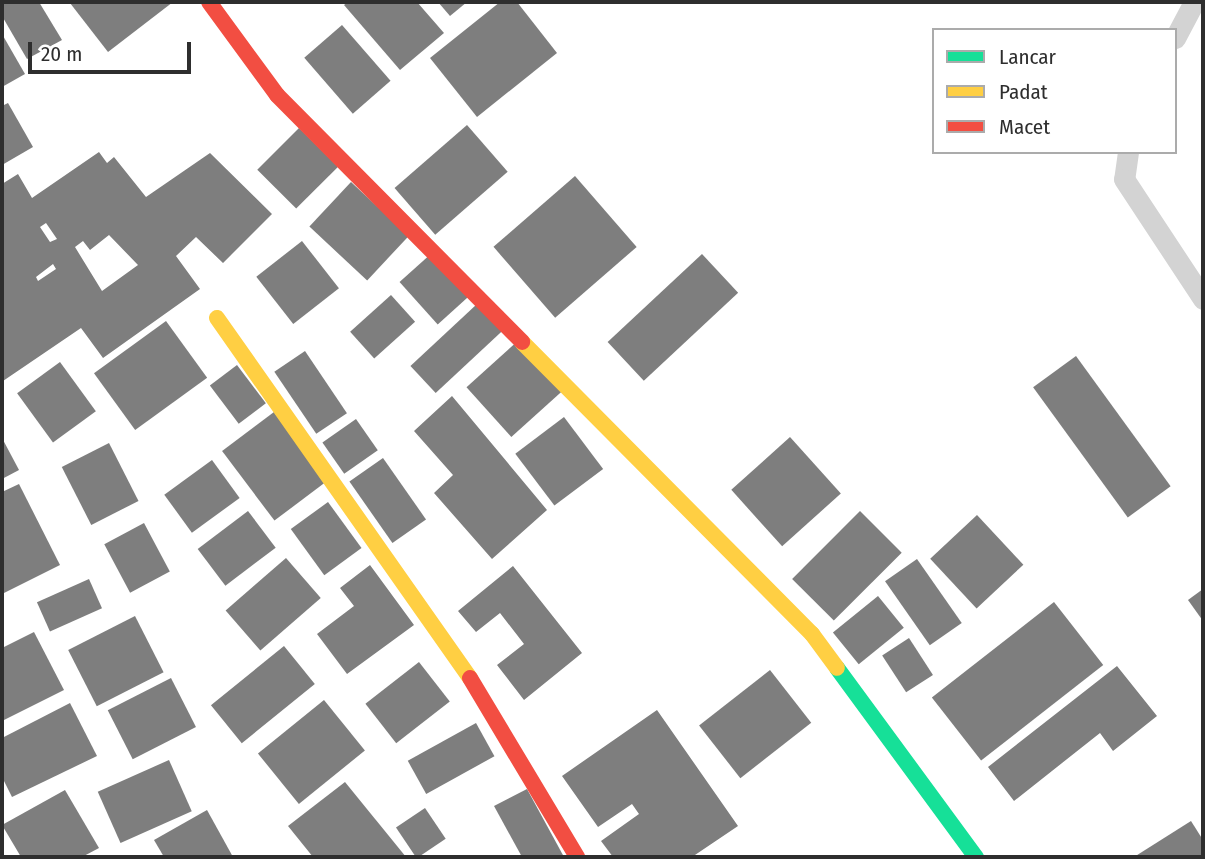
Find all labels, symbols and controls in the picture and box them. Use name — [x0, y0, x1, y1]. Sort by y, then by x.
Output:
scale bar — [32, 28, 194, 72]
legend — [932, 28, 1177, 154]
text: 20 m — [41, 41, 82, 67]
text: Lancar — [999, 44, 1056, 70]
text: Padat — [999, 79, 1048, 105]
text: Macet — [999, 114, 1050, 140]

